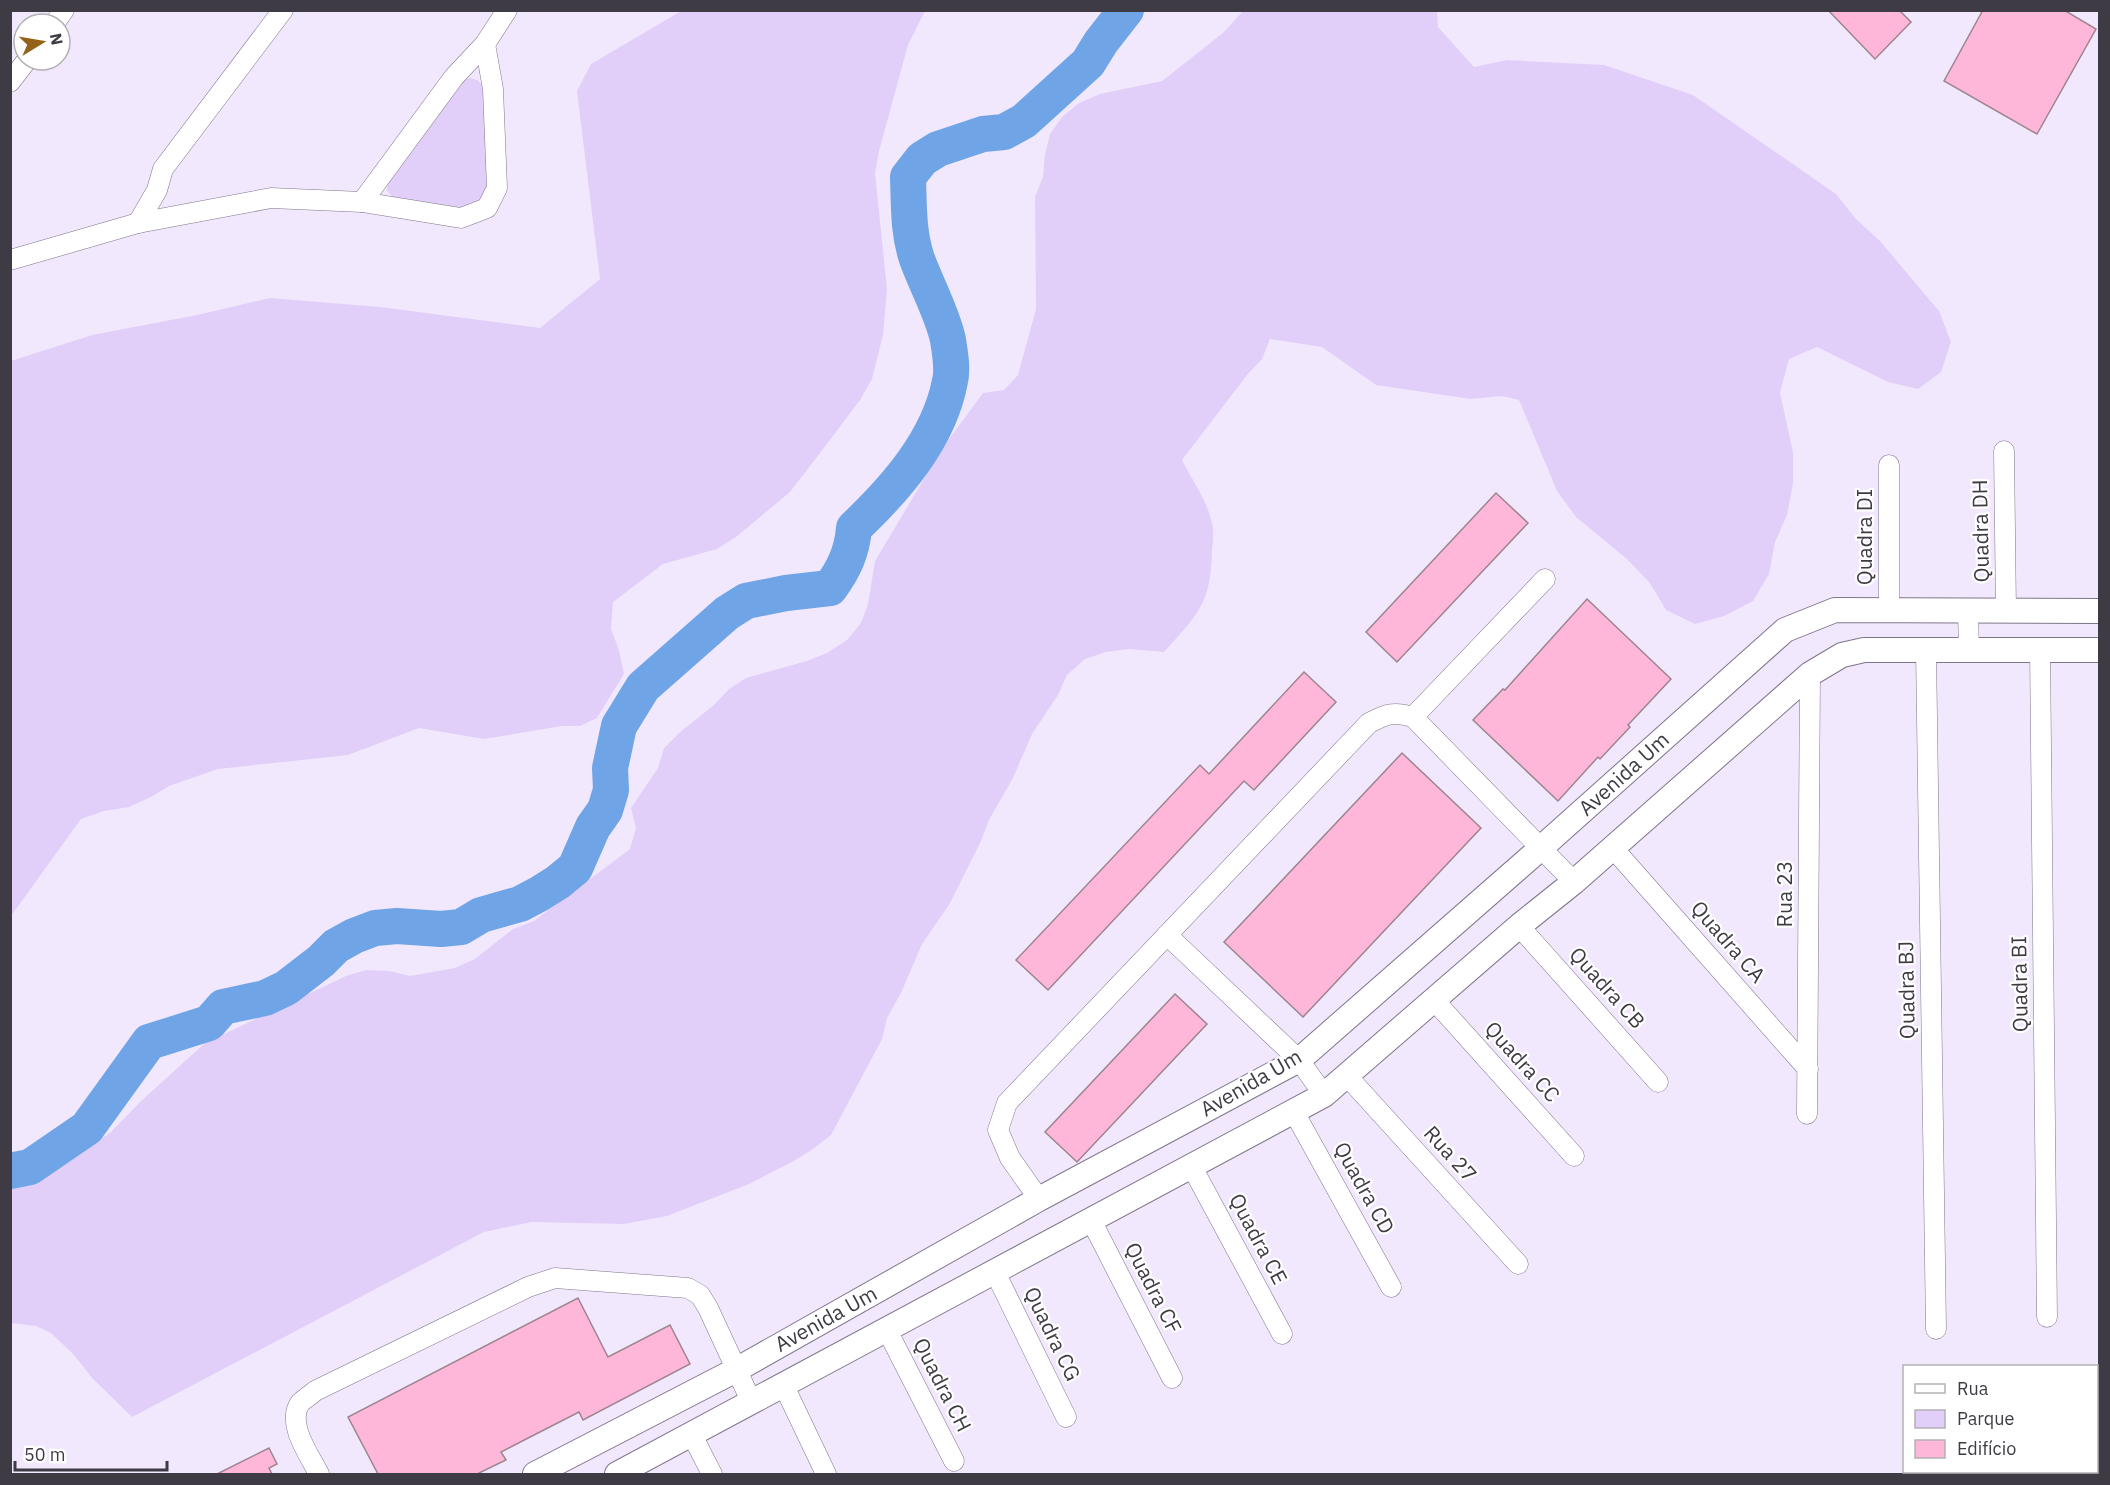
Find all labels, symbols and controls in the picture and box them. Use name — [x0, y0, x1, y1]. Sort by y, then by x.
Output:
north arrow — [12, 12, 72, 72]
text: N — [46, 32, 68, 47]
street label: Quadra DH — [1965, 479, 1995, 583]
street label: Quadra DI — [1850, 489, 1878, 585]
street label: Avenida Um — [1572, 725, 1675, 821]
street label: Rua 23 — [1770, 861, 1798, 927]
street label: Quadra CA — [1685, 894, 1772, 988]
street label: Quadra BI — [2004, 936, 2034, 1032]
street label: Quadra CB — [1564, 941, 1652, 1034]
street label: Quadra BJ — [1891, 941, 1921, 1039]
street label: Quadra CC — [1479, 1015, 1567, 1108]
street label: Avenida Um — [1195, 1042, 1306, 1122]
street label: Rua 27 — [1418, 1119, 1483, 1188]
street label: Quadra CD — [1328, 1137, 1402, 1239]
street label: Quadra CE — [1223, 1188, 1295, 1289]
street label: Quadra CF — [1119, 1237, 1189, 1338]
street label: Avenida Um — [769, 1279, 882, 1358]
street label: Quadra CG — [1018, 1282, 1088, 1385]
street label: Quadra CH — [907, 1333, 978, 1436]
legend — [1903, 1365, 2098, 1473]
text: Rua — [1957, 1377, 1989, 1400]
text: Parque — [1957, 1407, 2015, 1430]
scale bar — [15, 1434, 166, 1472]
text: Edifício — [1957, 1437, 2016, 1460]
text: 50 m — [24, 1443, 66, 1466]

